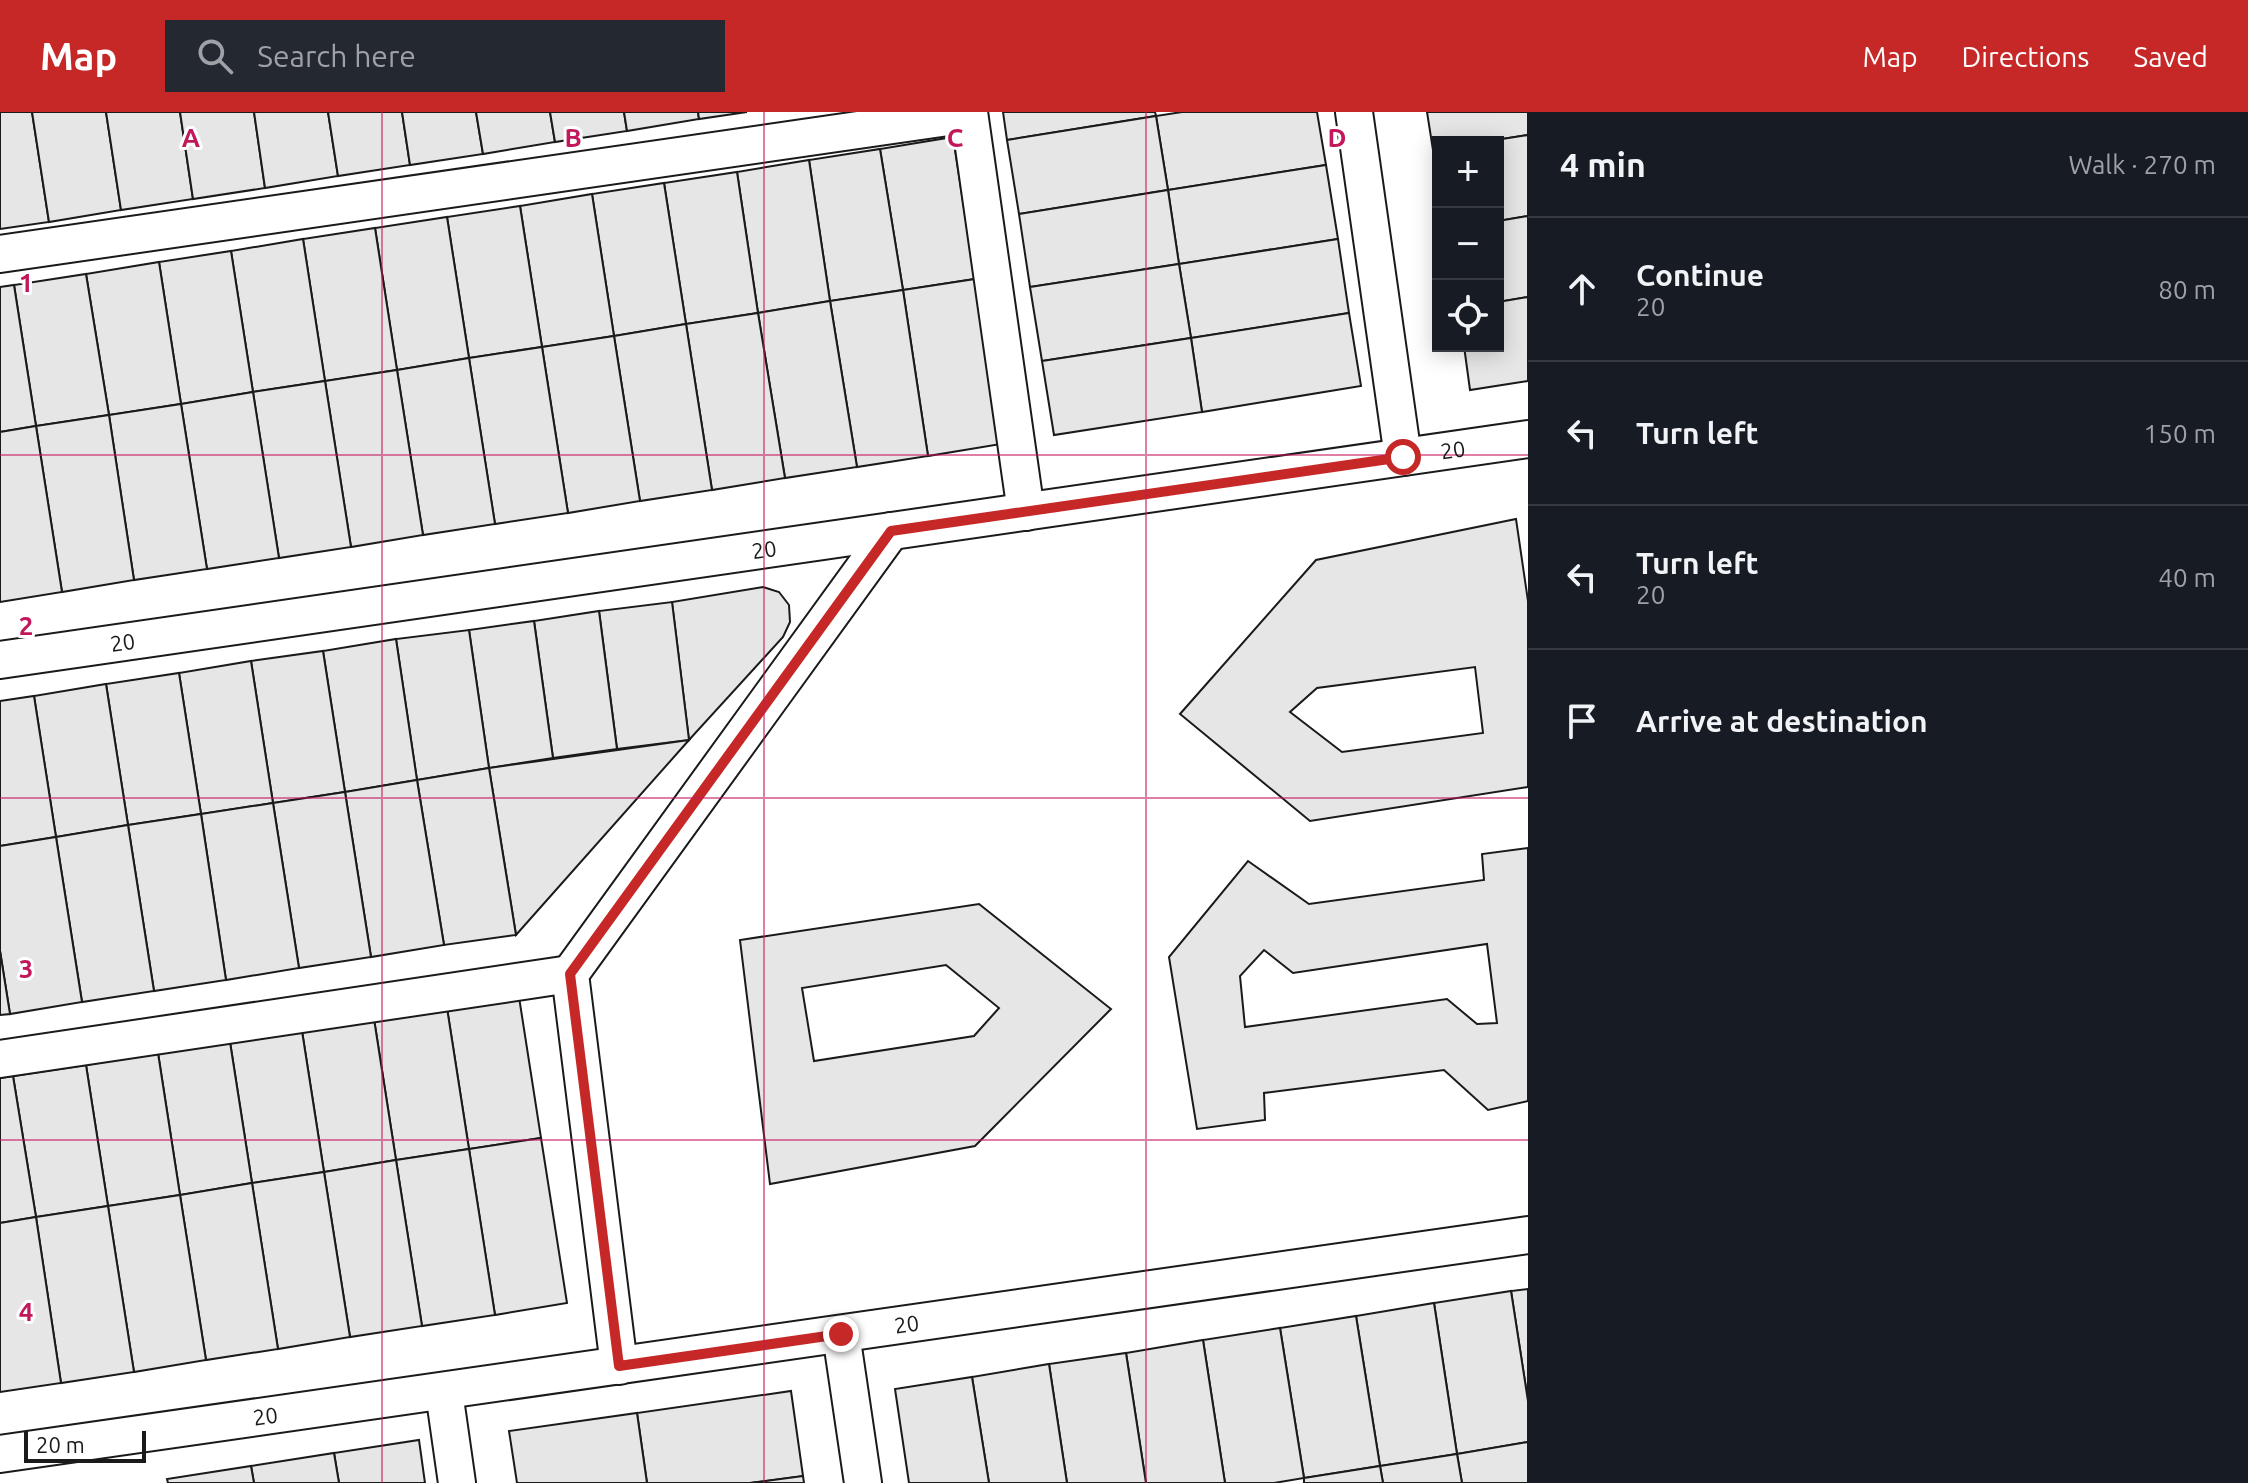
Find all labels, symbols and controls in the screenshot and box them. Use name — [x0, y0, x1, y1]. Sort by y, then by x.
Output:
search box — [165, 20, 725, 92]
icon: search — [193, 34, 237, 78]
text: Map — [40, 35, 117, 77]
text: Search here — [257, 39, 416, 73]
text: Map — [1862, 41, 1918, 72]
text: Directions — [1962, 41, 2089, 72]
text: Saved — [2133, 41, 2208, 72]
text: A — [182, 123, 201, 152]
text: B — [564, 123, 582, 152]
text: C — [947, 123, 964, 152]
text: D — [1328, 123, 1346, 152]
map controls — [1432, 136, 1504, 352]
button: + — [1432, 136, 1504, 208]
text: 4 min — [1560, 145, 1646, 183]
text: Walk · 270 m — [2068, 150, 2216, 179]
button: − — [1432, 208, 1504, 280]
text: Continue — [1636, 258, 1764, 292]
icon: ahead — [1560, 267, 1604, 311]
text: 1 — [19, 268, 33, 297]
text: 80 m — [2158, 275, 2216, 304]
button: locate — [1432, 280, 1504, 352]
text: 20 — [1636, 292, 1665, 321]
icon: left — [1560, 411, 1604, 455]
text: Turn left — [1636, 416, 1758, 450]
text: 150 m — [2144, 419, 2216, 448]
street label: 20 — [1439, 435, 1467, 464]
route start — [1385, 439, 1421, 475]
street label: 20 — [750, 535, 778, 563]
text: Turn left — [1636, 546, 1758, 580]
icon: left — [1560, 555, 1604, 599]
text: 40 m — [2158, 563, 2216, 592]
text: 20 — [1636, 580, 1665, 609]
text: 2 — [19, 611, 33, 640]
street label: 20 — [109, 628, 137, 656]
icon: arrive — [1560, 699, 1604, 743]
text: Arrive at destination — [1636, 704, 1928, 738]
text: 3 — [19, 954, 33, 983]
text: 4 — [19, 1297, 33, 1326]
street label: 20 — [893, 1309, 921, 1338]
route end — [823, 1316, 859, 1352]
street label: 20 — [251, 1401, 279, 1430]
scale bar — [24, 1427, 146, 1463]
text: 20 m — [36, 1432, 85, 1457]

